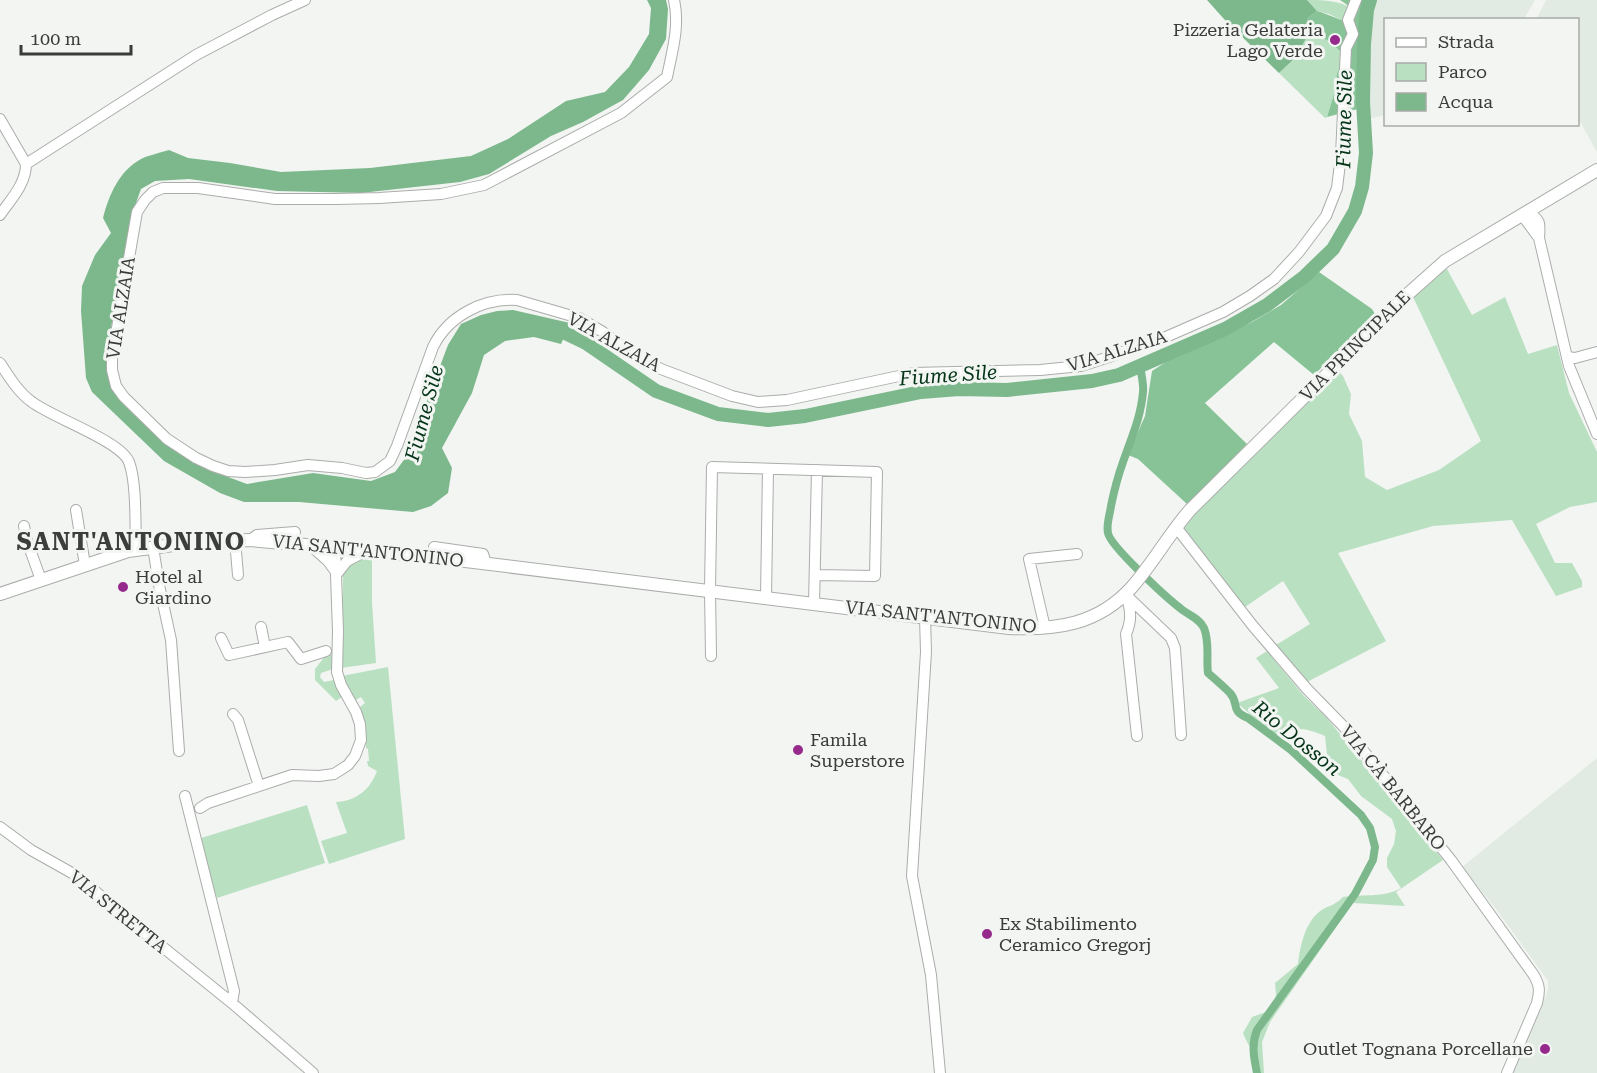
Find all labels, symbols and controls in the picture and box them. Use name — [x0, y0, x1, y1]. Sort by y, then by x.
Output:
scale bar — [21, 18, 130, 56]
legend — [1384, 18, 1579, 126]
place label: Pizzeria Gelateria Lago Verde — [1173, 19, 1323, 61]
text: 100 m — [30, 28, 81, 49]
text: Strada — [1438, 31, 1494, 52]
marker: Pizzeria Gelateria Lago Verde — [1328, 33, 1342, 47]
text: Parco — [1438, 61, 1487, 82]
water label: Fiume Sile — [1331, 70, 1357, 169]
text: Acqua — [1438, 91, 1493, 112]
street label: VIA ALZAIA — [102, 255, 139, 361]
street label: VIA PRINCIPALE — [1295, 286, 1414, 405]
street label: VIA ALZAIA — [564, 307, 665, 376]
street label: VIA ALZAIA — [1064, 325, 1170, 376]
water label: Fiume Sile — [897, 360, 998, 390]
water label: Fiume Sile — [399, 362, 448, 464]
district label: SANT'ANTONINO — [16, 528, 246, 556]
street label: VIA SANT'ANTONINO — [271, 530, 465, 571]
place label: Hotel al Giardino — [135, 566, 212, 608]
marker: Hotel al Giardino — [116, 580, 130, 594]
street label: VIA SANT'ANTONINO — [844, 596, 1038, 637]
water label: Rio Dosson — [1247, 695, 1346, 781]
street label: VIA CÀ BARBARO — [1337, 721, 1450, 854]
place label: Famila Superstore — [810, 729, 905, 771]
marker: Famila Superstore — [791, 743, 805, 757]
street label: VIA STRETTA — [65, 866, 172, 958]
place label: Ex Stabilimento Ceramico Gregorj — [999, 913, 1151, 955]
marker: Ex Stabilimento Ceramico Gregorj — [980, 927, 994, 941]
place label: Outlet Tognana Porcellane — [1303, 1038, 1533, 1059]
marker: Outlet Tognana Porcellane — [1538, 1042, 1552, 1056]

